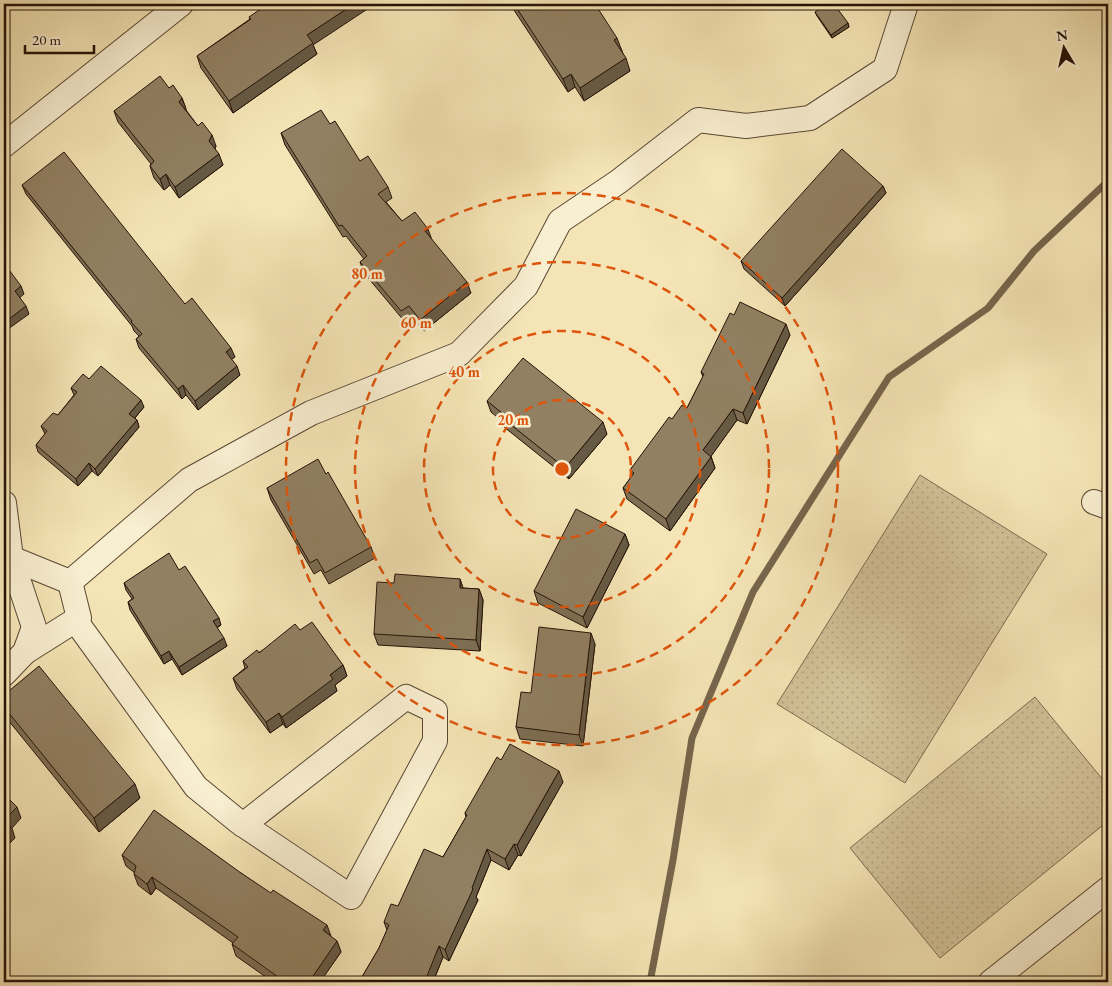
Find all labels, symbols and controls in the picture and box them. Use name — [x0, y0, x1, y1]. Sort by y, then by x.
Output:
scale bar — [25, 22, 94, 54]
north arrow — [1040, 22, 1090, 72]
text: N — [1055, 25, 1070, 45]
text: 20 m — [32, 30, 61, 49]
text: 80 m — [351, 264, 383, 283]
text: 60 m — [400, 313, 432, 332]
text: 40 m — [448, 362, 480, 381]
text: 20 m — [497, 410, 529, 429]
centre of rings — [553, 460, 571, 478]

